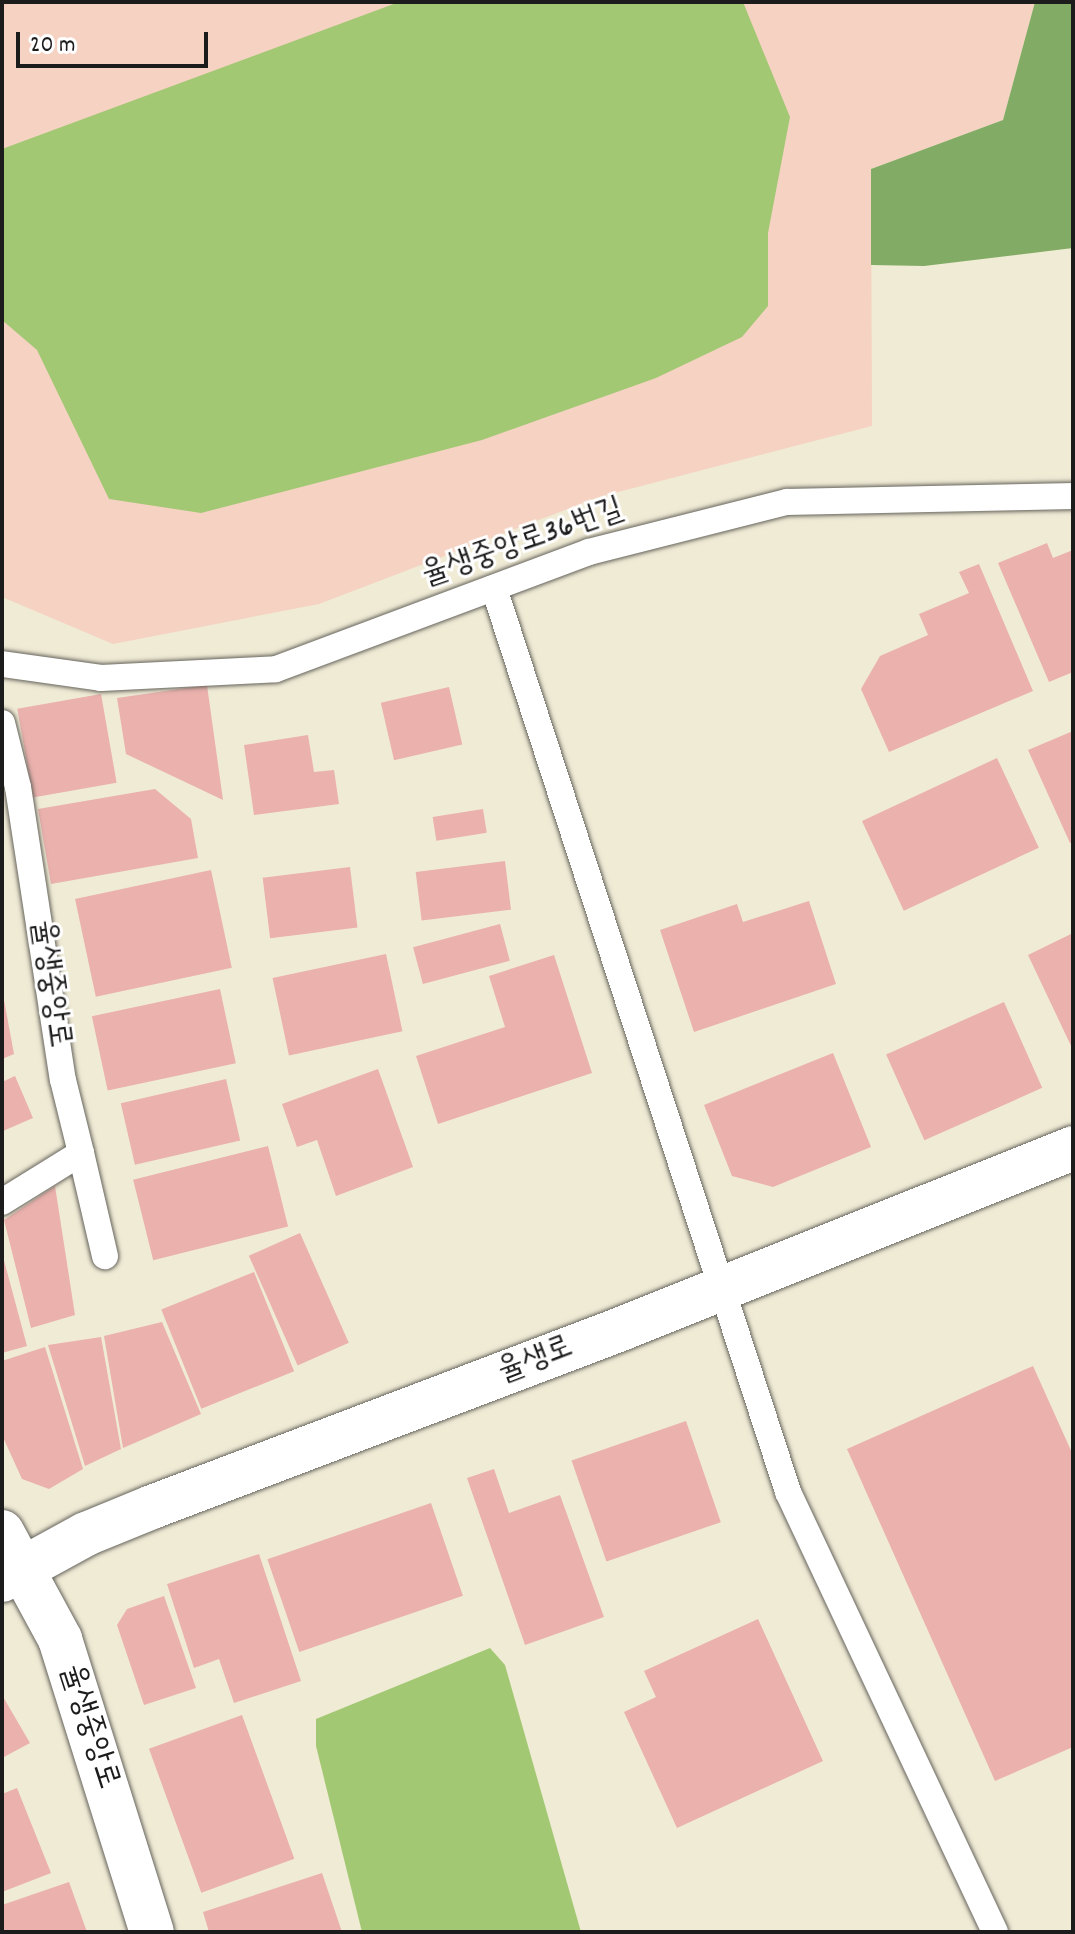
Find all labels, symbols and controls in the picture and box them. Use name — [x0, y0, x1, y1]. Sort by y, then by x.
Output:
scale bar — [20, 16, 212, 66]
text: 20 m — [30, 29, 76, 63]
street label: 율생중앙로36번길 — [417, 492, 629, 596]
street label: 율생중앙로 — [21, 918, 77, 1050]
street label: 율생로 — [493, 1329, 579, 1393]
street label: 율생중앙로 — [50, 1660, 126, 1794]

